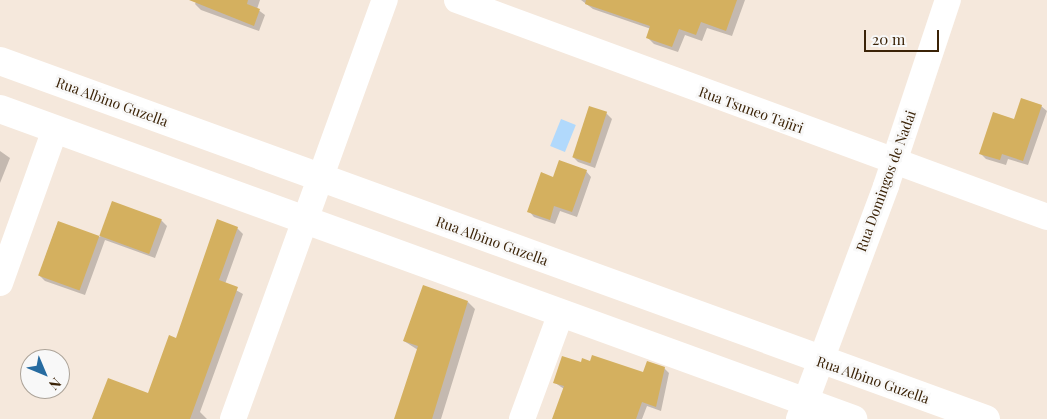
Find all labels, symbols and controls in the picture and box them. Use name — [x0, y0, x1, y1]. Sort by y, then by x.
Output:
scale bar — [867, 20, 942, 52]
text: 20 m — [872, 29, 905, 49]
street label: Rua Albino Guzella — [53, 74, 171, 130]
street label: Rua Tsuneo Tajiri — [696, 83, 806, 137]
street label: Rua Domingos de Nadai — [853, 108, 919, 254]
street label: Rua Albino Guzella — [433, 213, 551, 269]
north arrow — [20, 349, 70, 399]
street label: Rua Albino Guzella — [814, 353, 932, 407]
text: N — [45, 374, 66, 395]

